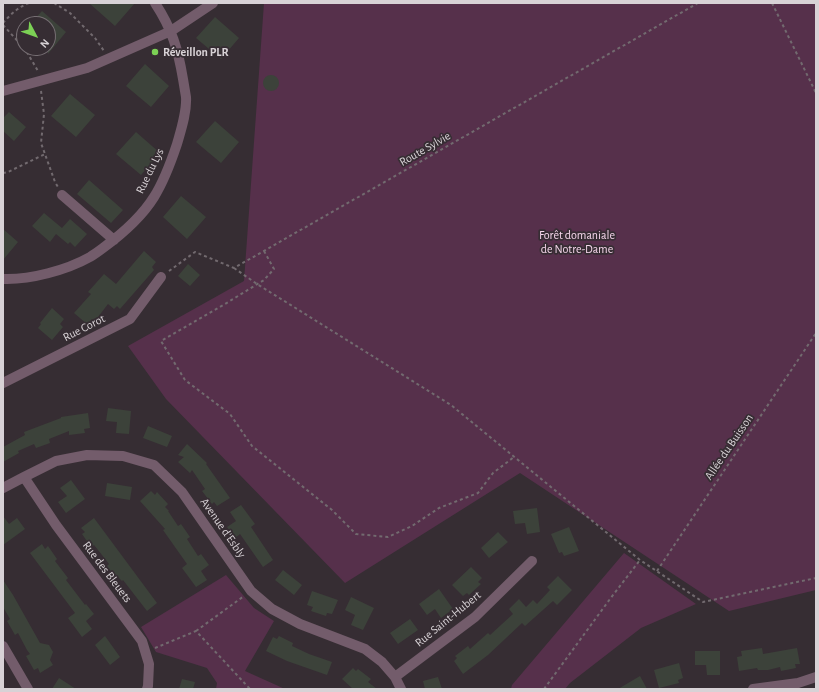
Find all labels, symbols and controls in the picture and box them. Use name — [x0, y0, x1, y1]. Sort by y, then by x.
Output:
north arrow — [16, 16, 56, 56]
text: N — [38, 37, 51, 50]
place label: Réveillon PLR — [163, 45, 229, 59]
marker: Réveillon PLR — [150, 47, 160, 57]
street label: Route Sylvie — [397, 129, 453, 169]
street label: Rue du Lys — [133, 146, 167, 196]
park label: Forêt domaniale de Notre-Dame — [539, 228, 615, 256]
street label: Rue Corot — [61, 311, 107, 345]
street label: Allée du Buisson — [702, 411, 756, 483]
street label: Avenue d'Esbly — [197, 495, 249, 561]
street label: Rue des Bleuets — [79, 538, 135, 606]
street label: Rue Saint-Hubert — [412, 588, 484, 650]

